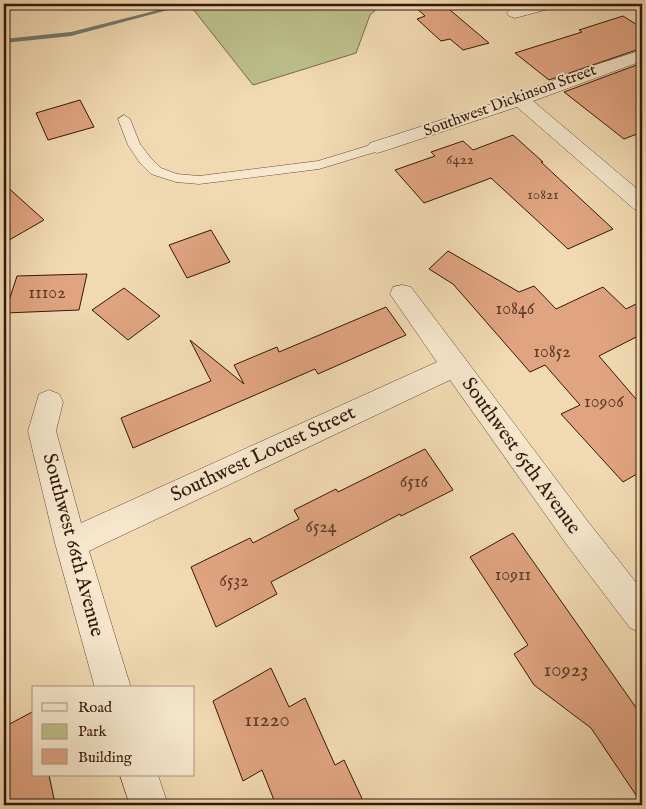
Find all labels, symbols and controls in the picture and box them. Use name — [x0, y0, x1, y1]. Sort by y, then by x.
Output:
street label: Southwest Dickinson Street — [421, 60, 600, 142]
house number: 6422 — [446, 150, 474, 169]
house number: 10821 — [527, 185, 559, 204]
house number: 11102 — [28, 282, 66, 305]
house number: 10846 — [496, 298, 535, 321]
house number: 10852 — [533, 341, 571, 364]
street label: Southwest 65th Avenue — [456, 373, 586, 539]
house number: 10906 — [584, 391, 624, 414]
street label: Southwest Locust Street — [167, 400, 360, 508]
street label: Southwest 66th Avenue — [36, 451, 110, 639]
house number: 6516 — [400, 471, 429, 494]
house number: 6524 — [305, 516, 337, 539]
house number: 10911 — [495, 564, 531, 587]
house number: 6532 — [219, 570, 249, 593]
house number: 10923 — [544, 657, 588, 684]
legend — [32, 686, 195, 776]
text: Road — [78, 698, 113, 717]
house number: 11220 — [244, 707, 290, 734]
text: Park — [78, 722, 108, 741]
text: Building — [78, 748, 133, 767]

